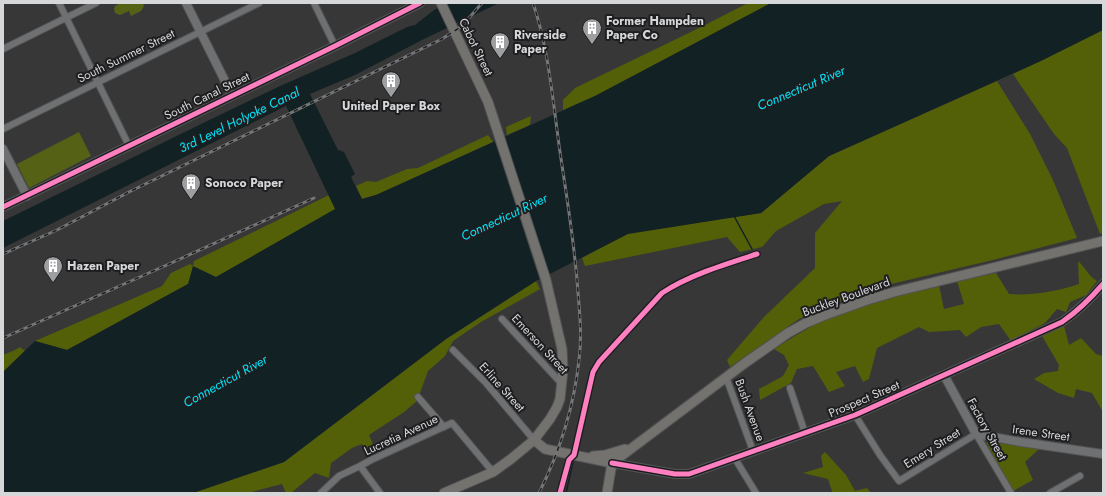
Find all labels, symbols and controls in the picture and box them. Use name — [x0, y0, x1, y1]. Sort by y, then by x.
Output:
place label: Former Hampden Paper Co — [606, 12, 704, 44]
street label: Cabot Street — [454, 15, 498, 79]
building icon: Former Hampden Paper Co — [581, 17, 603, 45]
street label: South Summer Street — [74, 25, 178, 87]
place label: Riverside Paper — [514, 26, 566, 58]
building icon: Riverside Paper — [489, 31, 511, 59]
water label: Connecticut River — [754, 61, 848, 115]
street label: South Canal Street — [161, 67, 253, 125]
building icon: United Paper Box — [380, 70, 402, 98]
water label: 3rd Level Holyoke Canal — [175, 82, 304, 158]
place label: United Paper Box — [342, 97, 441, 115]
building icon: Sonoco Paper — [180, 172, 202, 200]
place label: Sonoco Paper — [205, 174, 283, 192]
water label: Connecticut River — [458, 188, 551, 245]
building icon: Hazen Paper — [42, 255, 64, 283]
place label: Hazen Paper — [67, 257, 139, 275]
street label: Buckley Boulevard — [800, 273, 892, 321]
street label: Emerson Street — [507, 310, 573, 378]
water label: Connecticut River — [179, 350, 271, 412]
street label: Erline Street — [475, 358, 529, 416]
street label: Bush Avenue — [730, 376, 770, 444]
street label: Prospect Street — [826, 376, 902, 422]
street label: Factory Street — [963, 395, 1012, 463]
street label: Lucretia Avenue — [361, 410, 441, 460]
street label: Irene Street — [1011, 420, 1071, 446]
street label: Emery Street — [900, 423, 964, 473]

